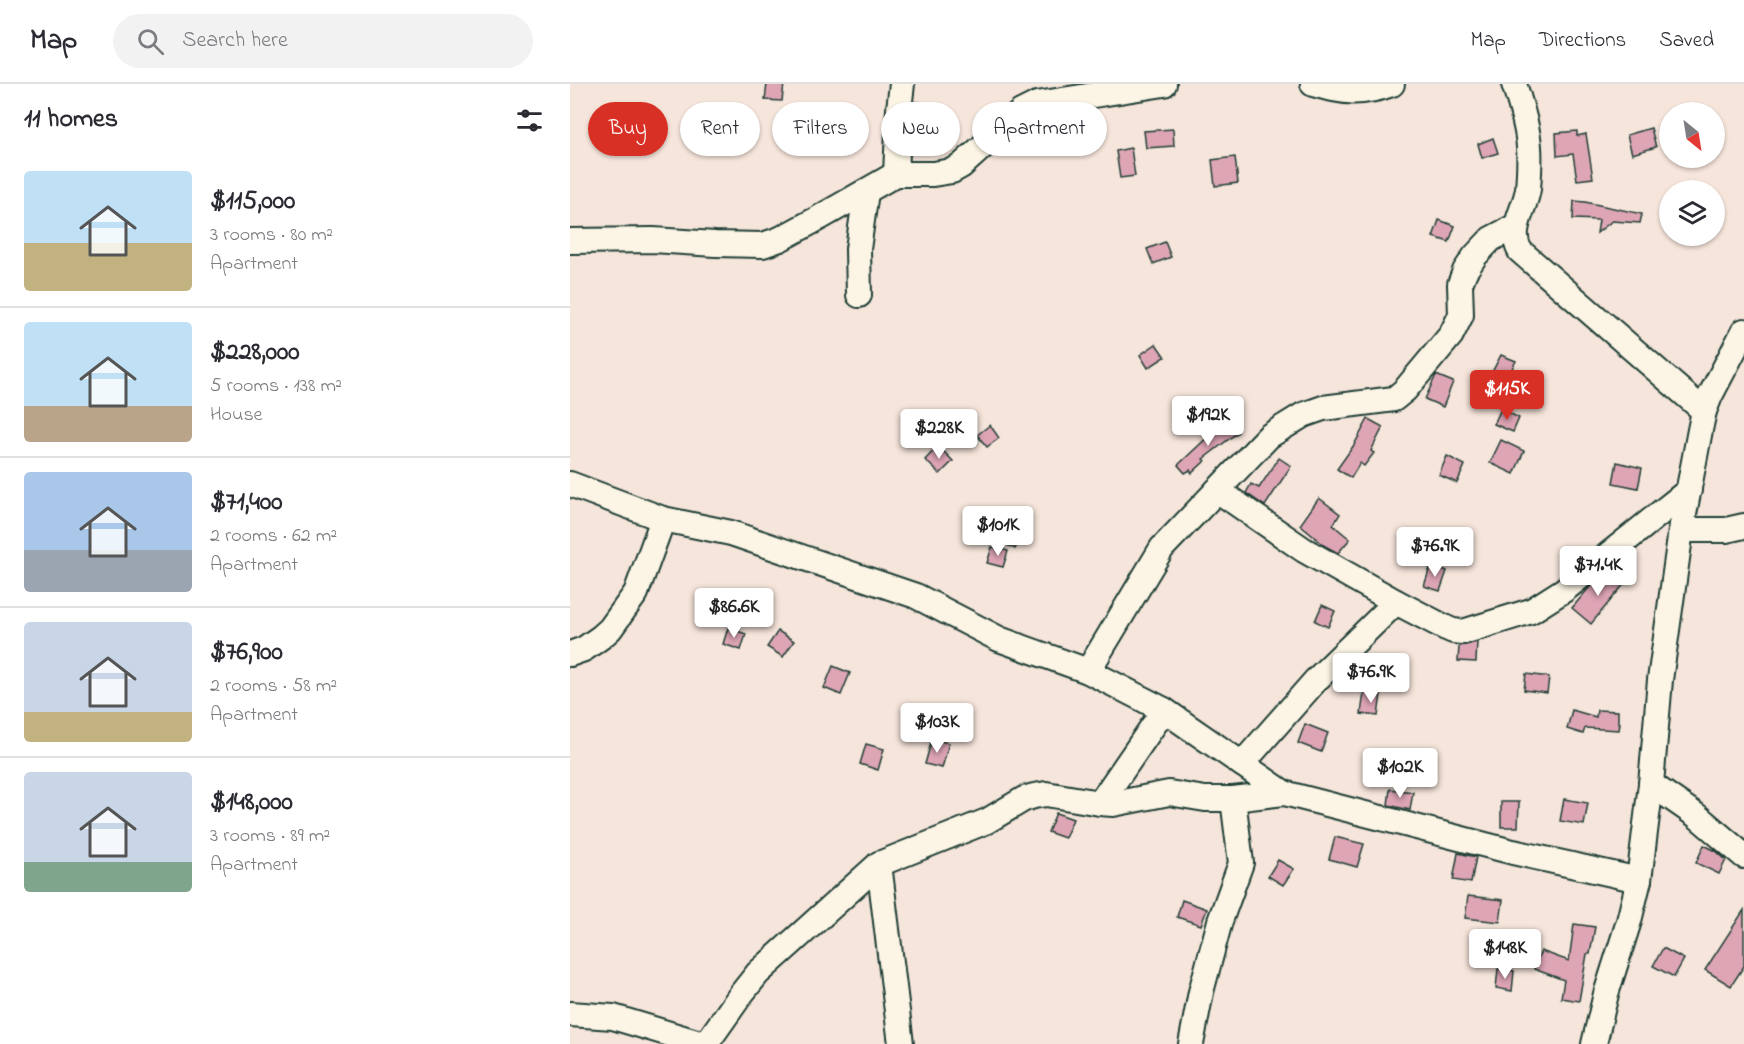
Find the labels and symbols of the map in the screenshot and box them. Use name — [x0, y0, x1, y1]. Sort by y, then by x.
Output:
north arrow — [1659, 102, 1725, 168]
pin: $115K — [1465, 370, 1549, 421]
pin: $192K — [1166, 396, 1250, 447]
pin: $228K — [897, 409, 981, 460]
pin: $101K — [956, 506, 1040, 557]
pin: $76.9K — [1386, 527, 1484, 578]
pin: $71.4K — [1549, 546, 1647, 597]
pin: $86.6K — [685, 588, 783, 639]
pin: $76.9K — [1322, 653, 1420, 704]
pin: $103K — [895, 703, 979, 754]
pin: $102K — [1358, 748, 1442, 799]
pin: $148K — [1463, 929, 1547, 980]

